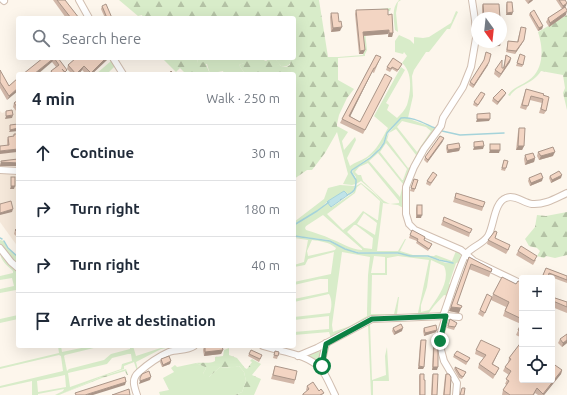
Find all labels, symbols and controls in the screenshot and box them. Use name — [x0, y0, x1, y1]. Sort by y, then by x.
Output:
north arrow — [471, 12, 507, 48]
search box — [16, 16, 296, 60]
icon: search — [30, 27, 52, 49]
text: Search here — [62, 30, 141, 47]
text: 4 min — [32, 89, 75, 108]
text: Walk · 250 m — [206, 91, 280, 105]
icon: ahead — [32, 142, 54, 164]
text: Continue — [70, 144, 134, 161]
text: 30 m — [251, 146, 280, 160]
icon: right — [32, 198, 54, 220]
text: Turn right — [70, 200, 140, 217]
text: 180 m — [244, 202, 280, 216]
icon: right — [32, 254, 54, 276]
text: Turn right — [70, 256, 140, 273]
text: 40 m — [251, 258, 280, 272]
map controls — [519, 275, 555, 383]
button: + — [519, 275, 555, 311]
icon: arrive — [32, 310, 54, 332]
button: − — [519, 311, 555, 347]
text: Arrive at destination — [70, 312, 216, 329]
route end — [431, 332, 449, 350]
button: locate — [519, 347, 555, 383]
route start — [313, 357, 331, 375]

